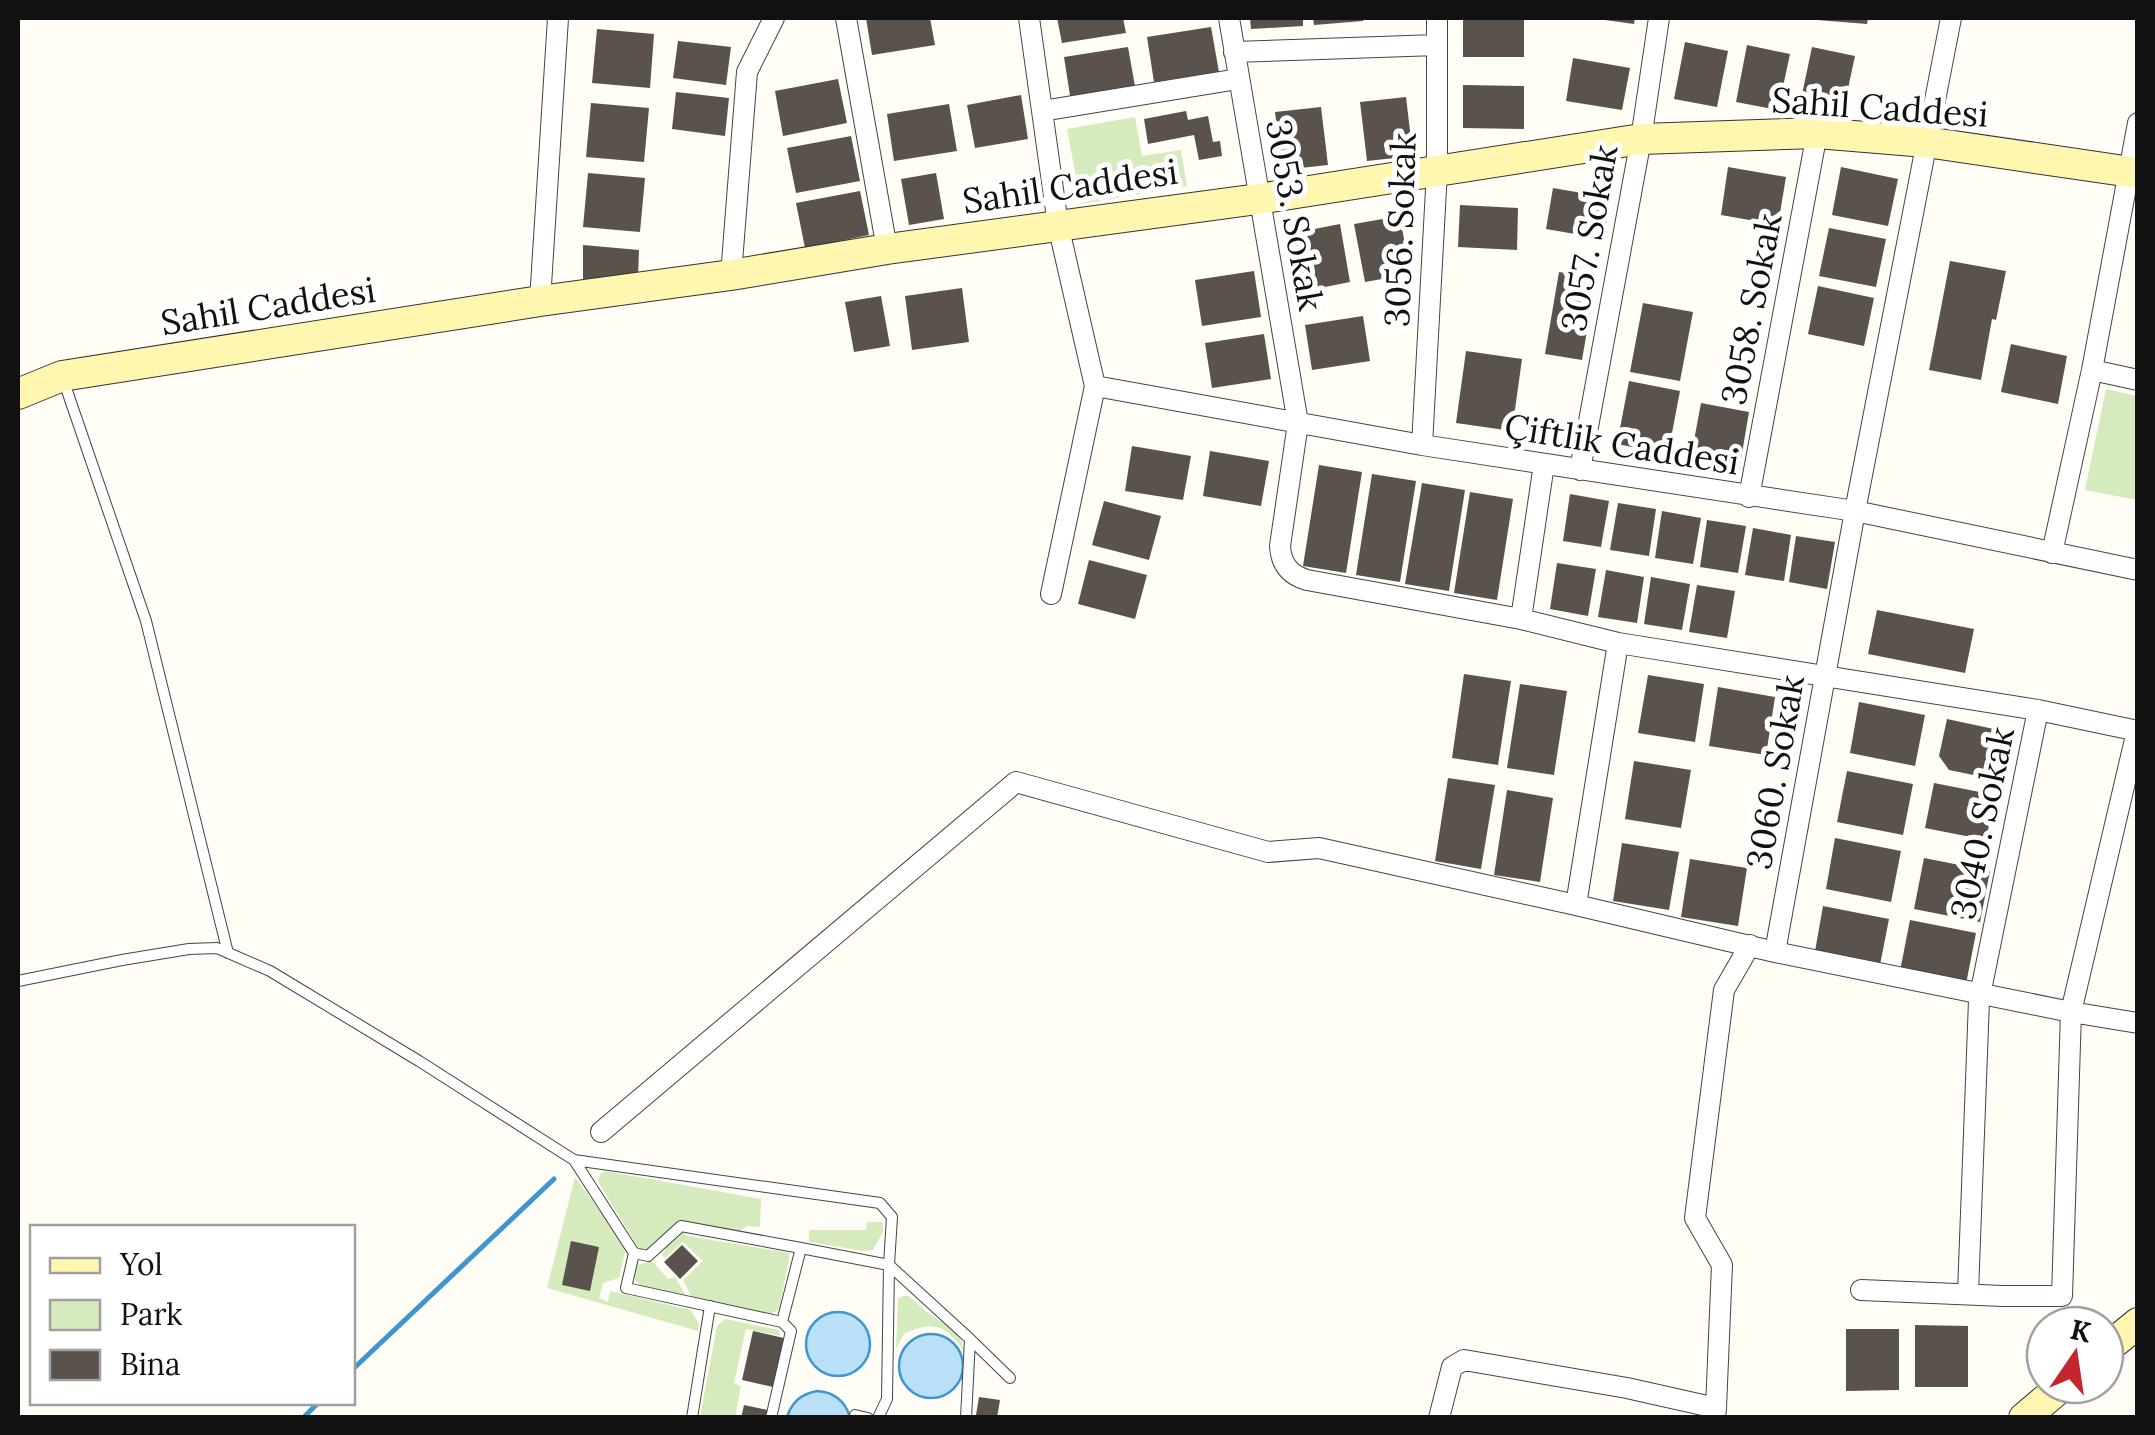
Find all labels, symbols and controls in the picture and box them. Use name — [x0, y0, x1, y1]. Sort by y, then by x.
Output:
street label: Sahil Caddesi — [1770, 77, 1990, 137]
street label: 3053. Sokak — [1256, 116, 1334, 314]
street label: 3056. Sokak — [1374, 132, 1426, 328]
street label: 3057. Sokak — [1550, 141, 1628, 335]
street label: Sahil Caddesi — [960, 149, 1180, 223]
street label: 3058. Sokak — [1710, 209, 1792, 408]
street label: Sahil Caddesi — [157, 267, 379, 345]
street label: Çiftlik Caddesi — [1502, 403, 1742, 485]
street label: 3060. Sokak — [1736, 671, 1814, 873]
street label: 3040. Sokak — [1940, 723, 2024, 923]
legend — [30, 1225, 355, 1405]
text: Yol — [119, 1245, 163, 1283]
text: Park — [120, 1295, 182, 1333]
north arrow — [2025, 1305, 2125, 1405]
text: K — [2067, 1311, 2094, 1350]
text: Bina — [120, 1345, 181, 1383]

